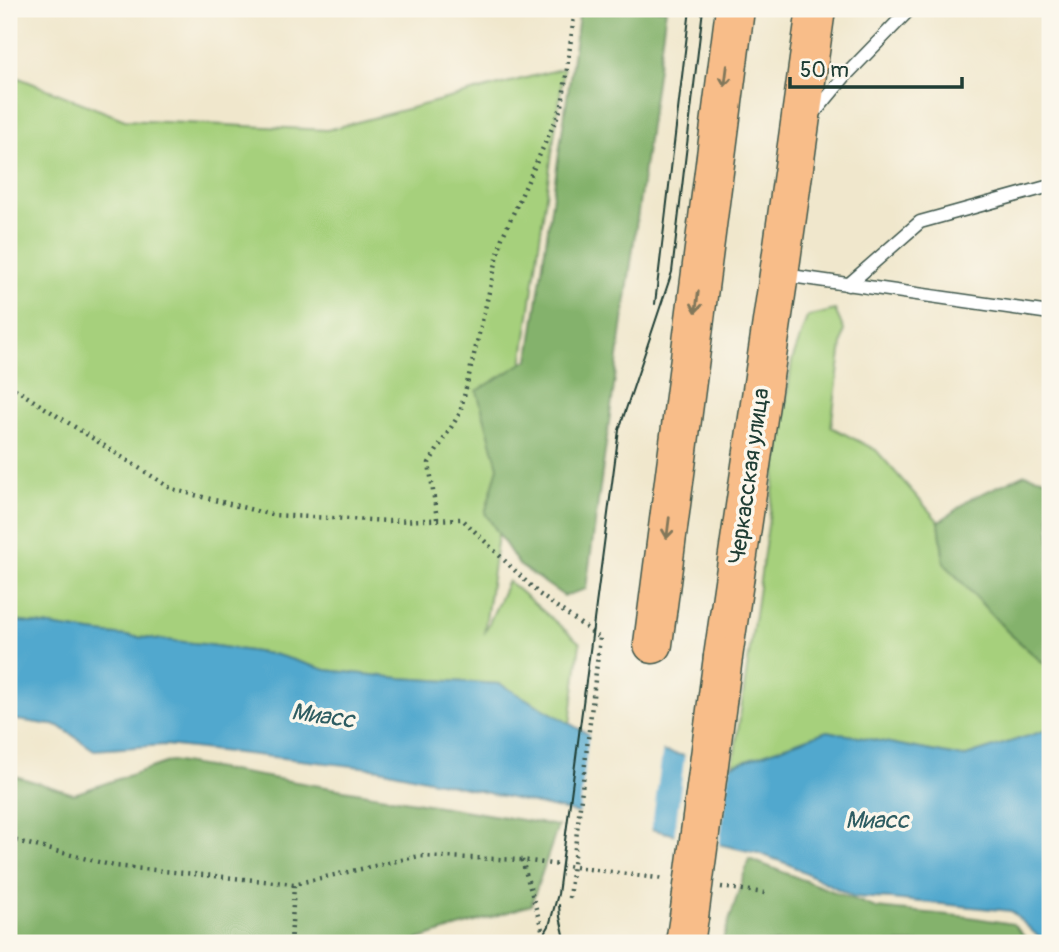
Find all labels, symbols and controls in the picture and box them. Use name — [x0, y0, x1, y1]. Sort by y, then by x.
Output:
scale bar — [790, 46, 961, 90]
text: 50 m — [800, 57, 849, 84]
one-way arrow — [720, 65, 733, 87]
one-way arrow — [691, 290, 704, 313]
street label: Черкасская улица — [722, 386, 776, 566]
one-way arrow — [662, 516, 675, 539]
water label: Миасс — [290, 697, 358, 735]
water label: Миасс — [845, 806, 911, 835]

